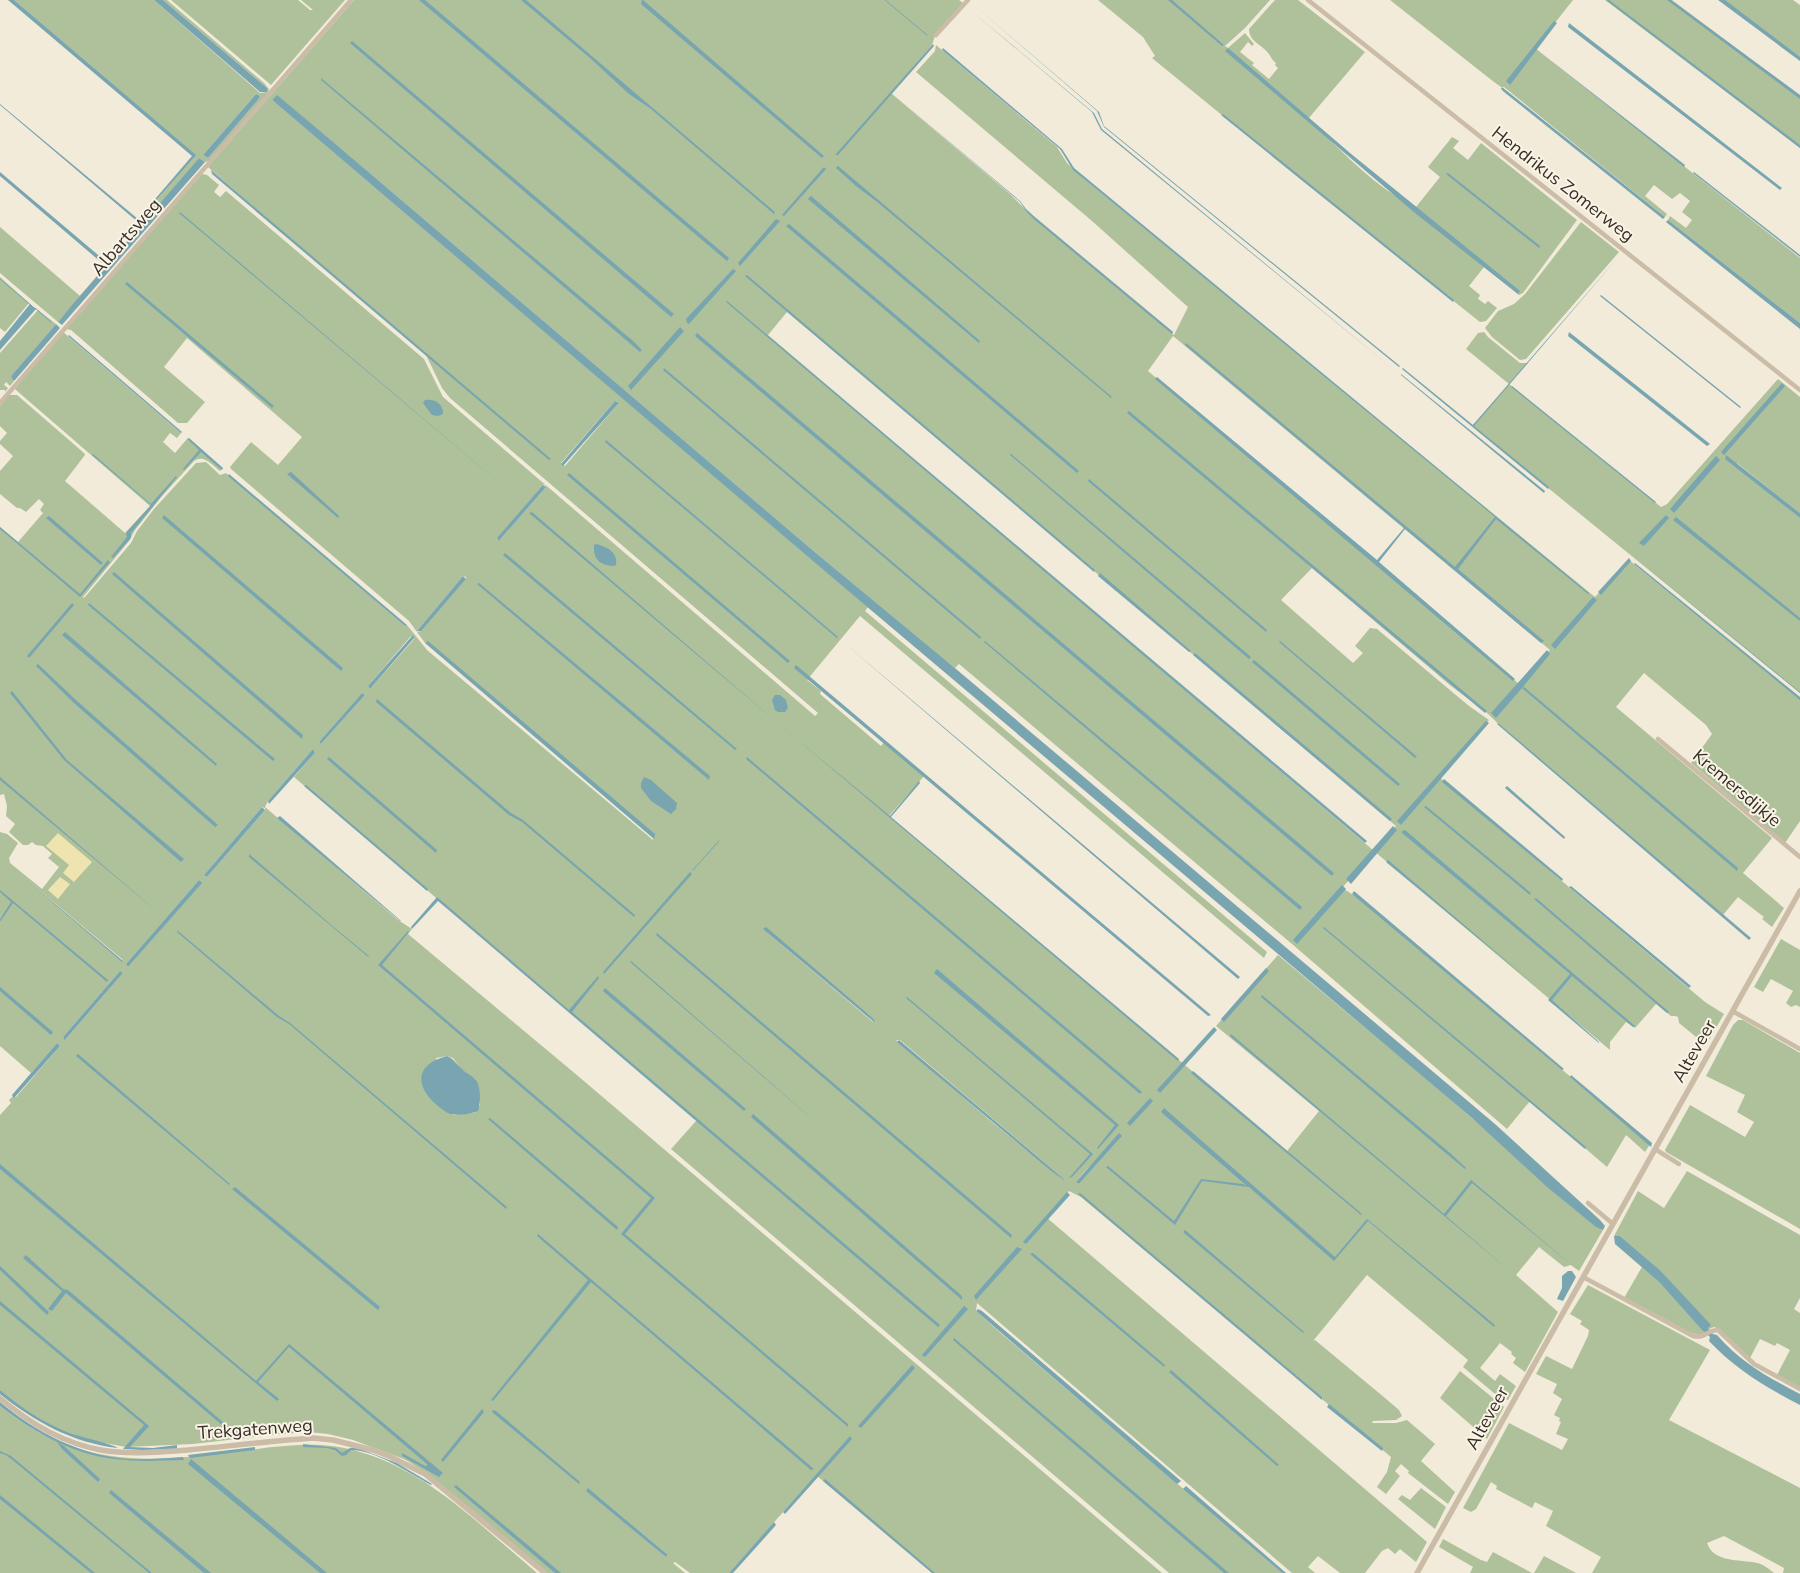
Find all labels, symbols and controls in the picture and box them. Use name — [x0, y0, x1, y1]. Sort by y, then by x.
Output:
street label: Hendrikus Zomerweg — [1487, 121, 1639, 247]
street label: Albartsweg — [86, 193, 166, 281]
street label: Kremersdijkje — [1688, 744, 1786, 832]
street label: Alteveer — [1666, 1015, 1722, 1087]
street label: Alteveer — [1460, 1382, 1514, 1454]
street label: Trekgatenweg — [197, 1413, 313, 1445]

